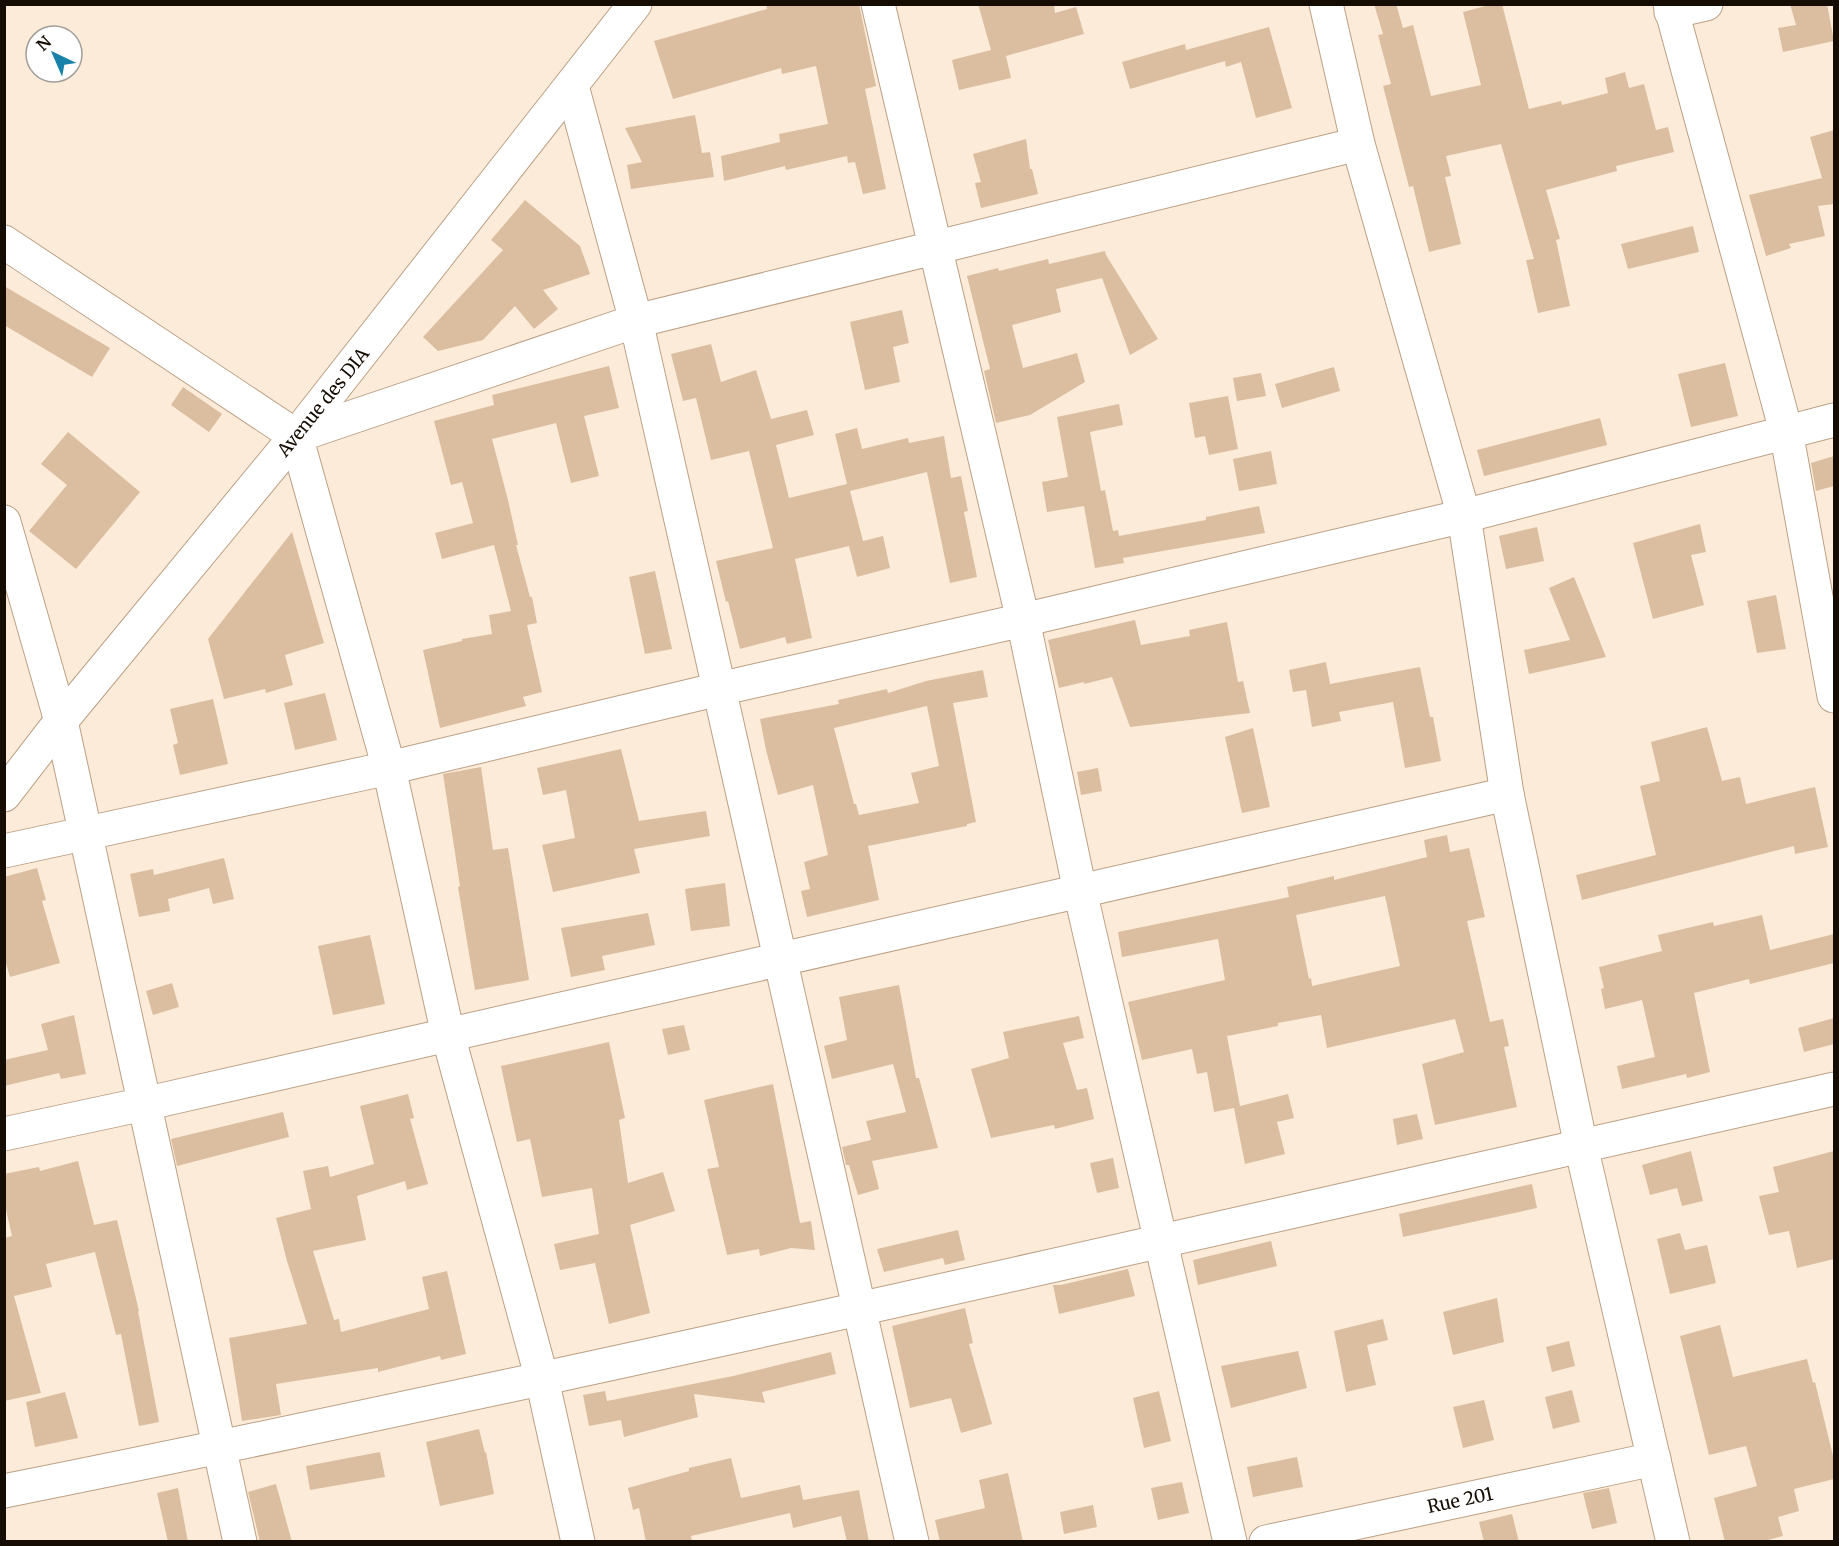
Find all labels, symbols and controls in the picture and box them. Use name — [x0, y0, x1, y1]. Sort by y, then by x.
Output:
north arrow — [24, 24, 84, 84]
text: N — [32, 31, 55, 55]
street label: Avenue des DIA — [271, 343, 374, 462]
street label: Rue 201 — [1425, 1482, 1495, 1518]

